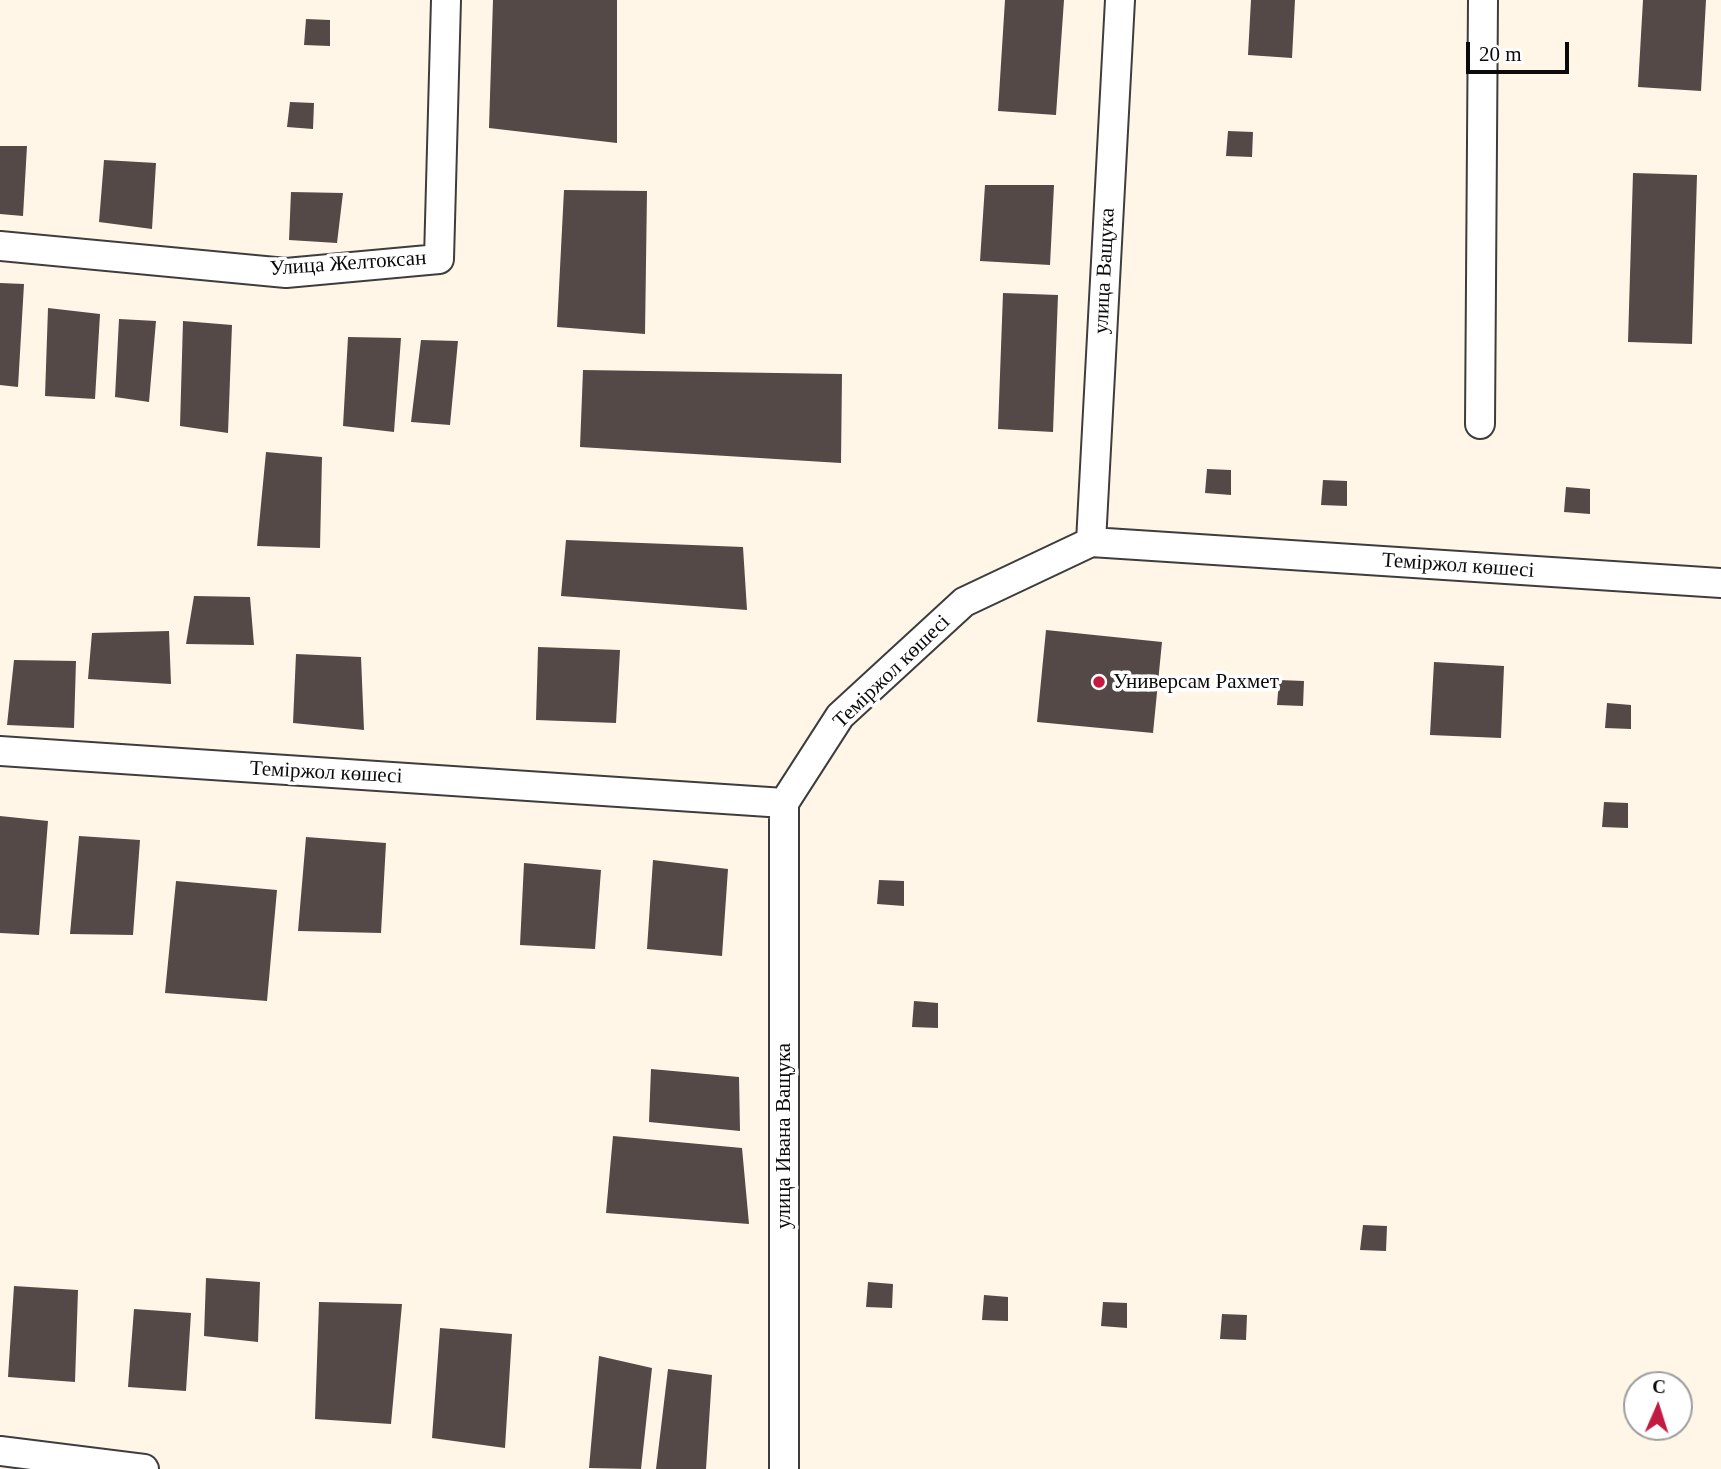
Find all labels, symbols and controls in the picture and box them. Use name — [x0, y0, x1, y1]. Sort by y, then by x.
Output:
scale bar — [1469, 28, 1572, 72]
text: 20 m — [1479, 42, 1522, 66]
street label: улица Ващука — [1089, 207, 1121, 335]
street label: Улица Желтоксан — [269, 246, 427, 282]
street label: Теміржол көшесі — [1381, 548, 1535, 584]
street label: Теміржол көшесі — [828, 610, 956, 734]
place label: Универсам Рахмет — [1113, 669, 1279, 695]
marker: Универсам Рахмет — [1091, 674, 1107, 690]
street label: Теміржол көшесі — [249, 756, 403, 790]
street label: улица Ивана Ващука — [771, 1043, 797, 1229]
north arrow — [1623, 1371, 1693, 1441]
text: С — [1652, 1376, 1666, 1397]

